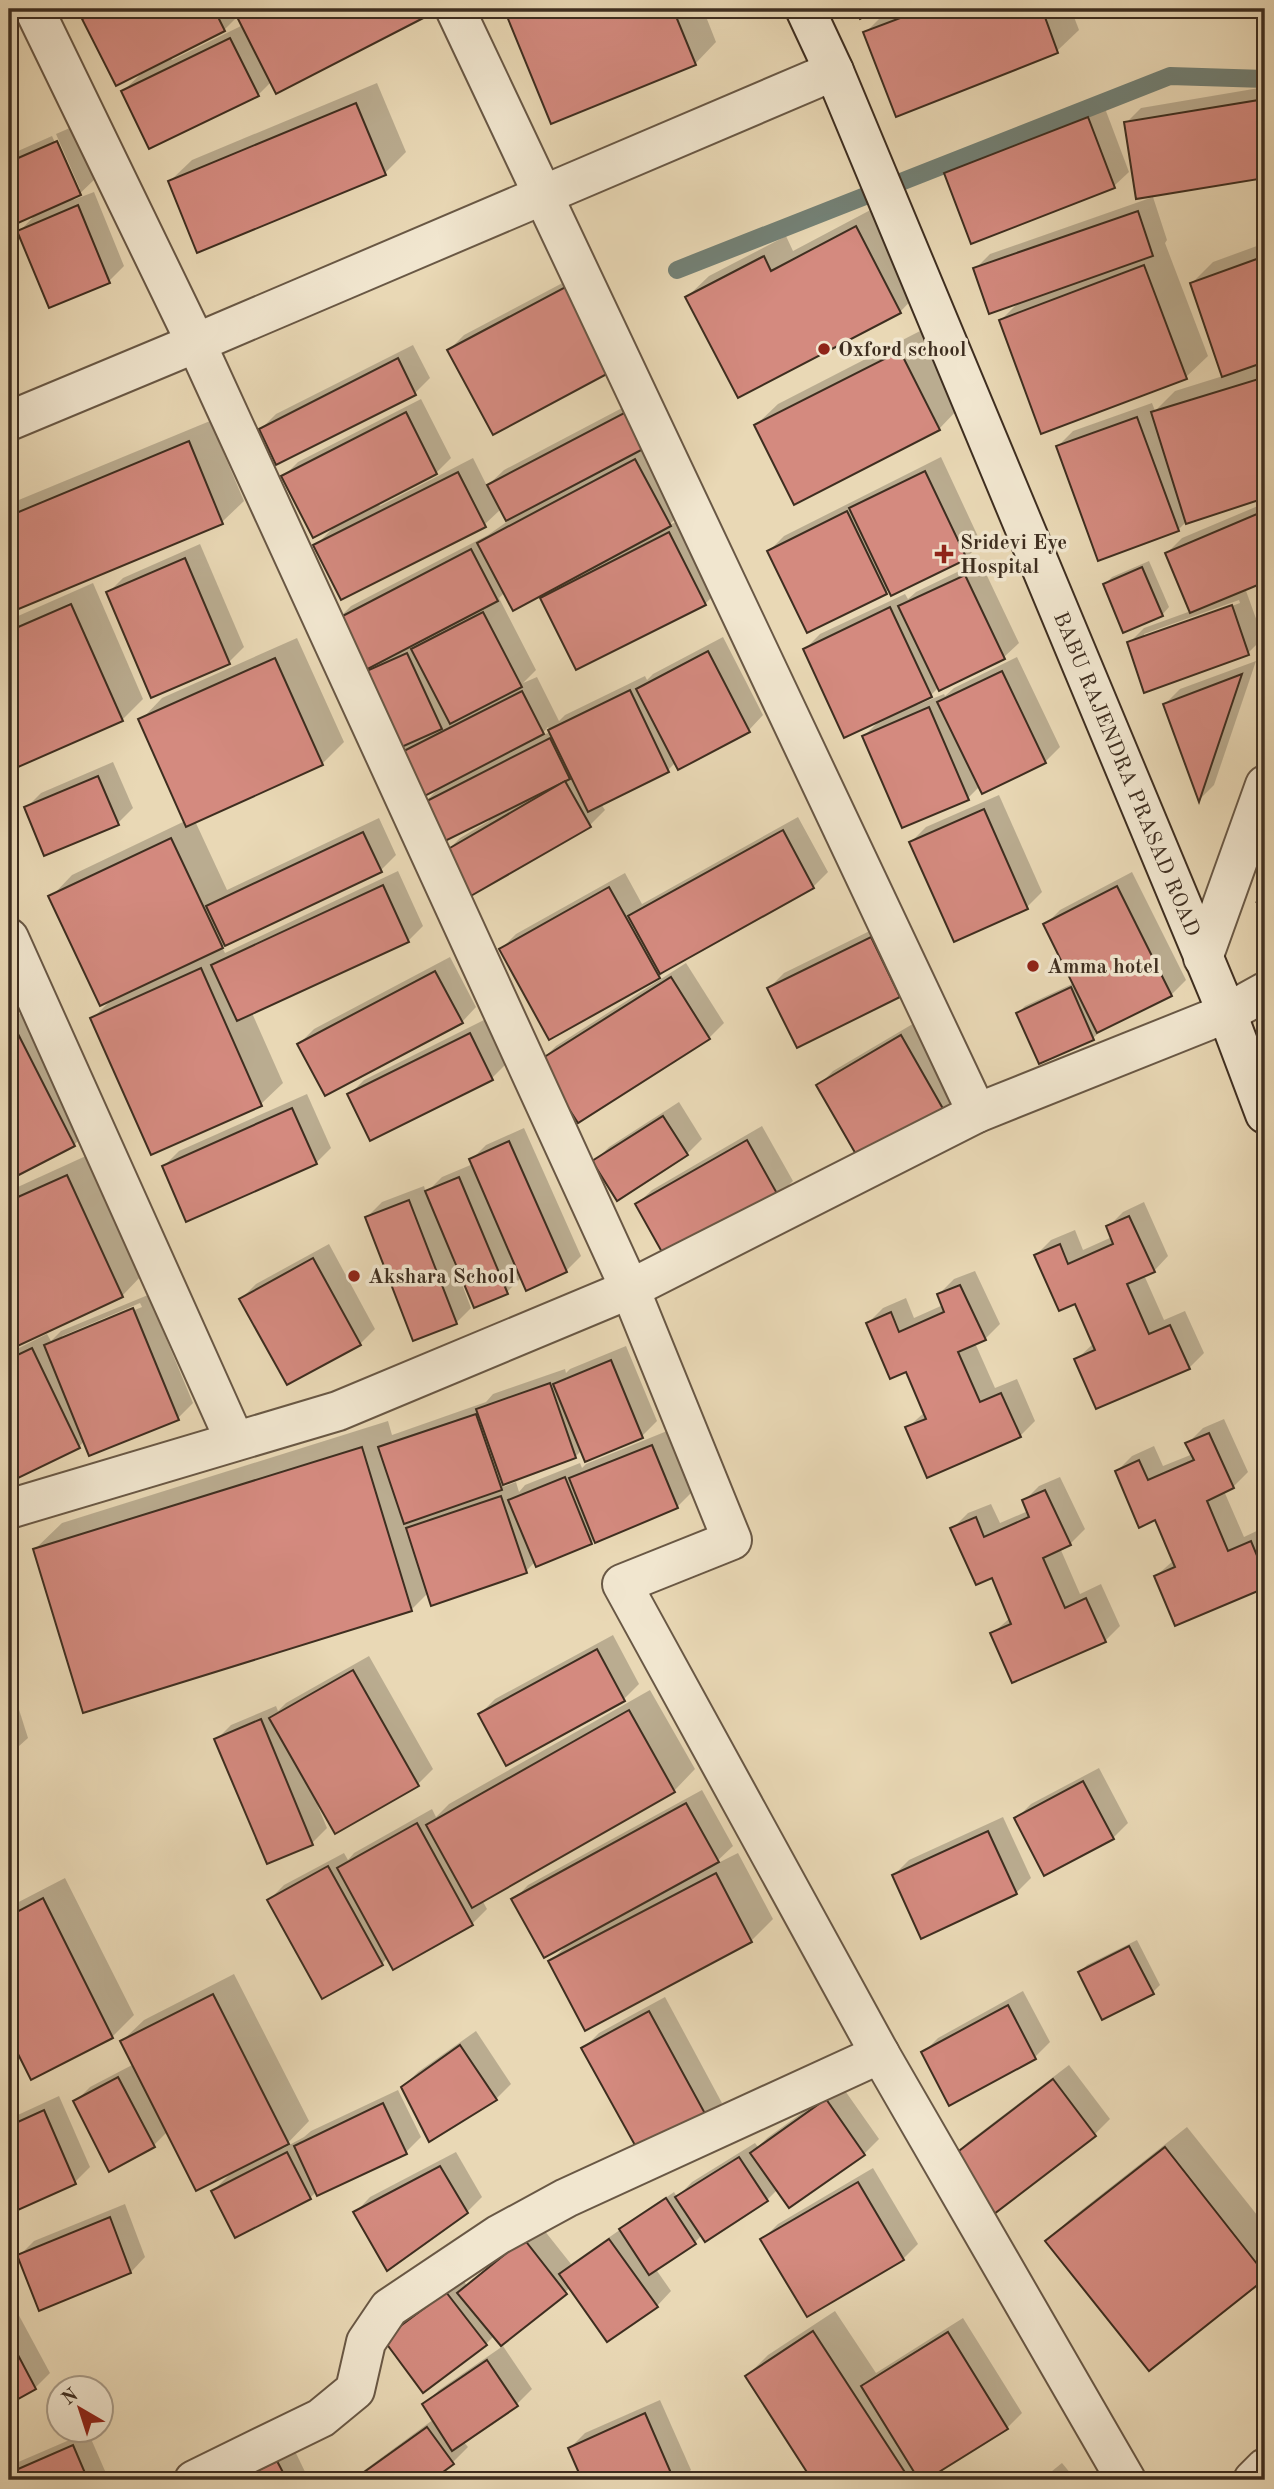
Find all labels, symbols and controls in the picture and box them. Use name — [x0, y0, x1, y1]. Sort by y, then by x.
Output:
place label: Oxford school — [838, 340, 966, 361]
marker: Oxford school — [816, 341, 832, 357]
place label: Sridevi Eye Hospital — [960, 533, 1067, 578]
marker: Sridevi Eye Hospital — [934, 544, 954, 564]
street label: BABU RAJENDRA PRASAD ROAD — [1049, 609, 1203, 940]
place label: Amma hotel — [1047, 957, 1159, 978]
marker: Amma hotel — [1025, 958, 1041, 974]
place label: Akshara School — [368, 1267, 515, 1288]
marker: Akshara School — [346, 1268, 362, 1284]
north arrow — [46, 2374, 116, 2444]
text: N — [59, 2385, 83, 2410]

